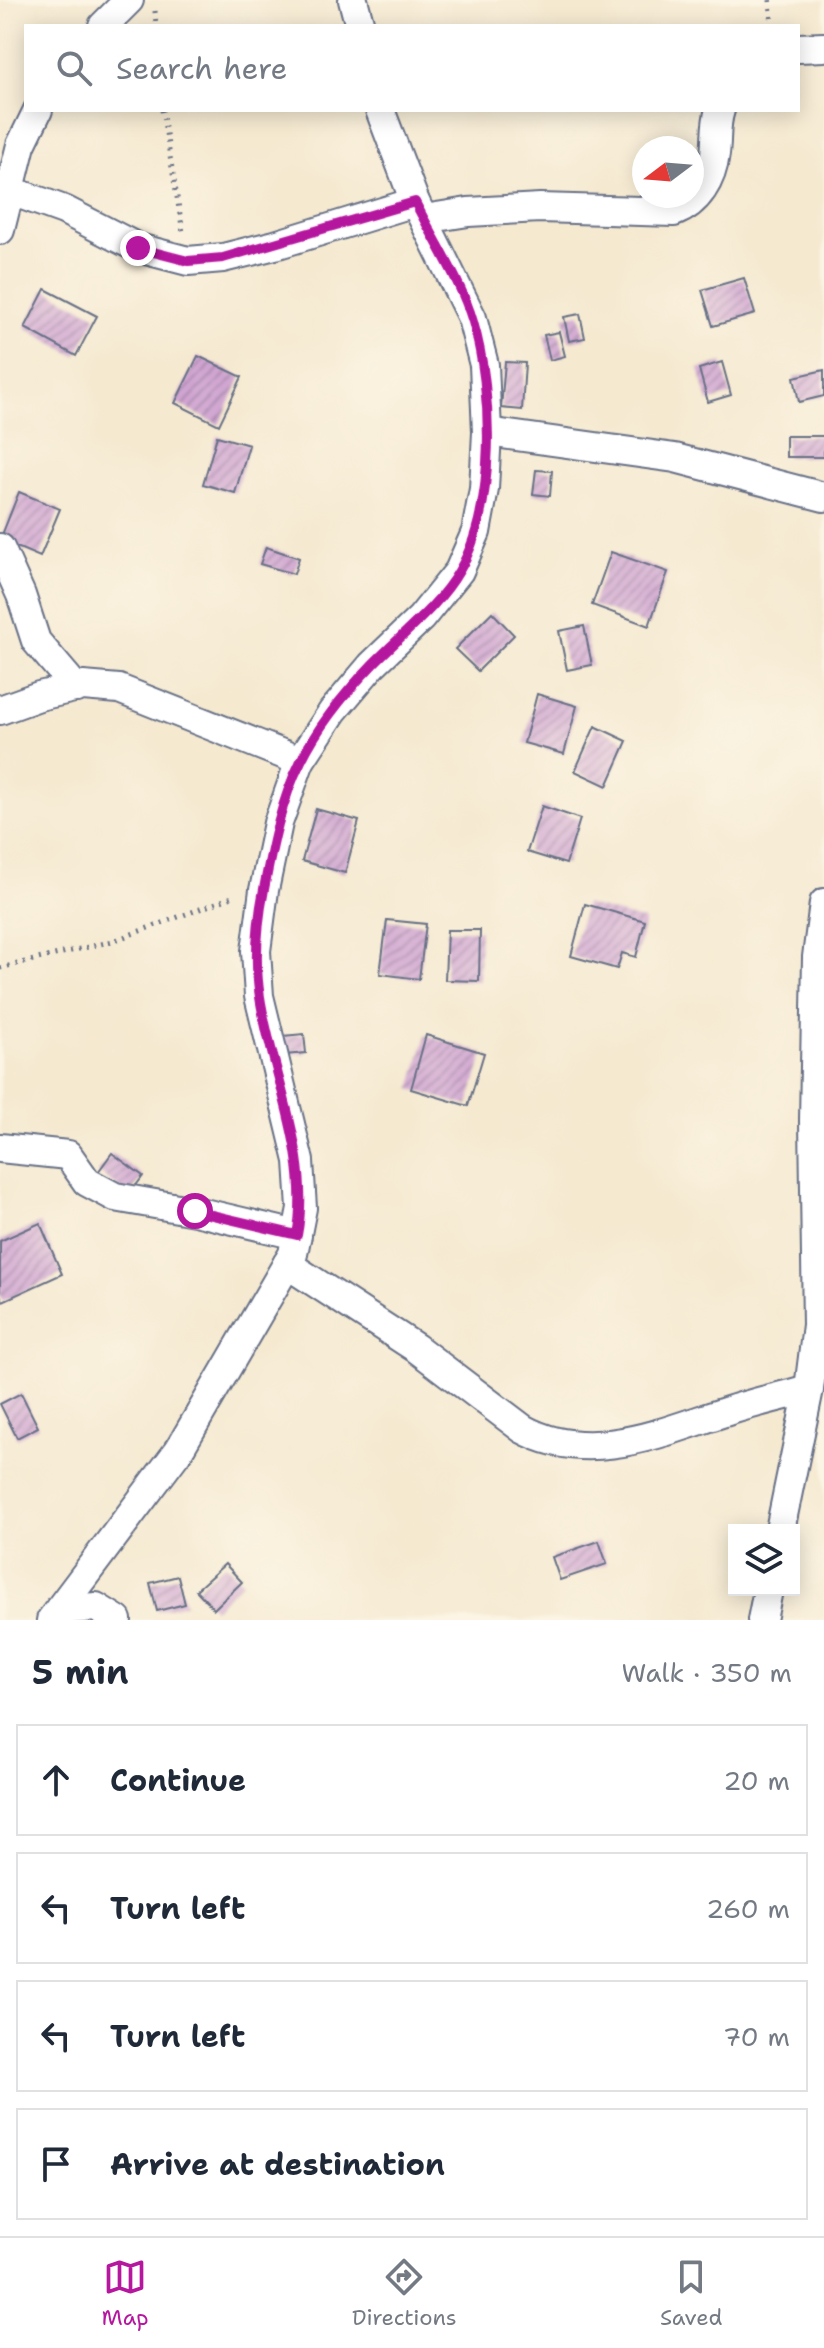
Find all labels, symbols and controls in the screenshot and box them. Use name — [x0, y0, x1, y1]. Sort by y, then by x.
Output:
search box — [24, 24, 800, 112]
icon: search — [52, 46, 96, 90]
text: Search here — [116, 48, 287, 89]
north arrow — [632, 136, 704, 208]
route end — [120, 230, 156, 266]
route start — [177, 1193, 213, 1229]
map controls — [728, 1524, 800, 1596]
button: layers — [728, 1524, 800, 1596]
text: 5 min — [32, 1649, 129, 1695]
text: Walk · 350 m — [622, 1655, 792, 1690]
icon: ahead — [34, 1758, 78, 1802]
text: Continue — [110, 1760, 246, 1801]
text: 20 m — [723, 1763, 790, 1798]
icon: left — [34, 1886, 78, 1930]
text: Turn left — [110, 1888, 245, 1929]
text: 260 m — [706, 1891, 790, 1926]
icon: left — [34, 2014, 78, 2058]
text: Turn left — [110, 2016, 245, 2057]
text: 70 m — [723, 2019, 790, 2054]
icon: arrive — [34, 2142, 78, 2186]
text: Arrive at destination — [110, 2144, 445, 2185]
tab: Map — [102, 2255, 149, 2332]
tab: Directions — [352, 2255, 457, 2332]
tab: Saved — [660, 2255, 722, 2332]

